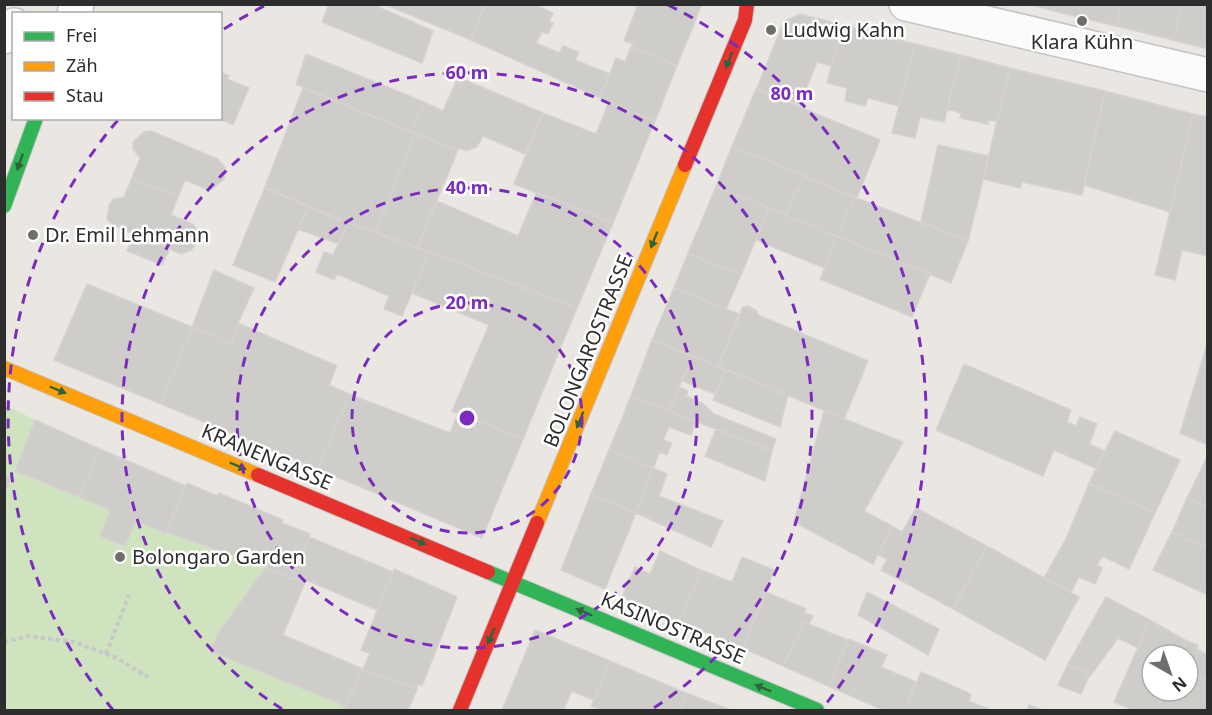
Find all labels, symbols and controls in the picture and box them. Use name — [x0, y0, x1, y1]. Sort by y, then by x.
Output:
legend — [12, 12, 222, 120]
marker: Klara Kühn — [1075, 14, 1089, 28]
place label: Ludwig Kahn — [783, 16, 905, 43]
text: Frei — [66, 23, 97, 47]
marker: Ludwig Kahn — [764, 23, 778, 37]
place label: Klara Kühn — [1031, 28, 1133, 55]
one-way arrow — [724, 51, 734, 69]
text: Zäh — [66, 53, 98, 77]
text: 60 m — [446, 60, 488, 84]
text: 80 m — [771, 81, 813, 105]
text: Stau — [66, 83, 104, 107]
one-way arrow — [15, 154, 25, 172]
text: 40 m — [446, 175, 488, 199]
place label: Dr. Emil Lehmann — [45, 221, 209, 248]
marker: Dr. Emil Lehmann — [26, 228, 40, 242]
one-way arrow — [649, 231, 658, 249]
street label: BOLONGAROSTRASSE — [537, 251, 639, 451]
text: 20 m — [446, 290, 488, 314]
one-way arrow — [50, 385, 68, 395]
centre of rings — [457, 408, 477, 428]
one-way arrow — [575, 412, 585, 430]
street label: KRANENGASSE — [198, 417, 337, 496]
one-way arrow — [230, 461, 248, 471]
one-way arrow — [409, 537, 427, 547]
place label: Bolongaro Garden — [132, 543, 305, 570]
marker: Bolongaro Garden — [113, 550, 127, 564]
street label: KASINOSTRASSE — [597, 585, 749, 670]
one-way arrow — [574, 607, 592, 617]
one-way arrow — [486, 627, 495, 645]
north arrow — [1140, 643, 1200, 703]
text: N — [1168, 672, 1192, 697]
one-way arrow — [754, 683, 772, 692]

